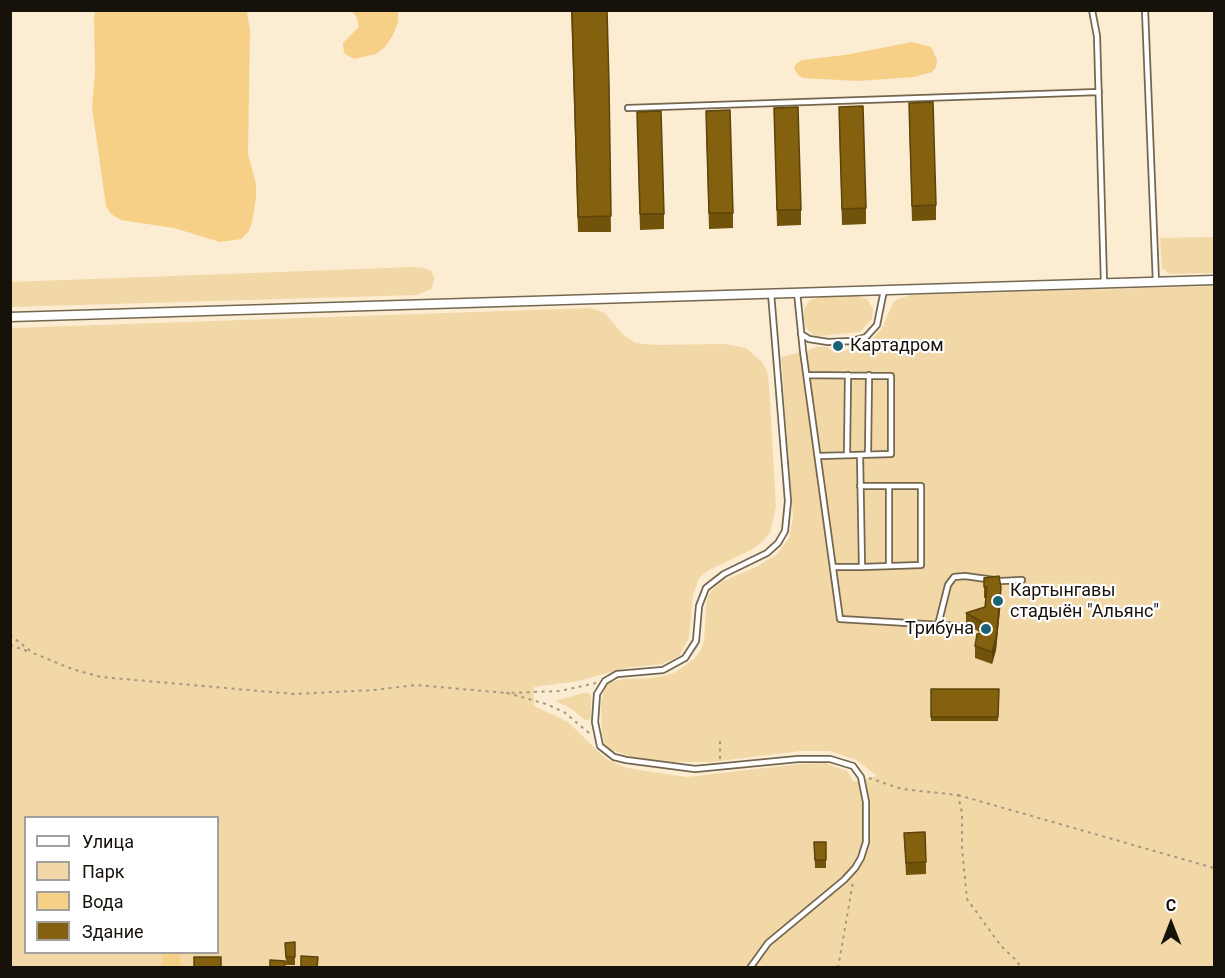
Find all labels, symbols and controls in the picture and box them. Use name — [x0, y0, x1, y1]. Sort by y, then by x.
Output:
place label: Картадром — [850, 335, 944, 357]
marker: Картадром — [831, 339, 845, 353]
place label: Картынгавы стадыён "Альянс" — [1010, 580, 1159, 622]
marker: Картынгавы стадыён "Альянс" — [991, 594, 1005, 608]
place label: Трибуна — [905, 618, 974, 640]
marker: Трибуна — [979, 622, 993, 636]
legend — [24, 816, 219, 954]
text: Улица — [82, 831, 134, 852]
text: Парк — [82, 861, 124, 882]
text: Вода — [82, 891, 124, 912]
north arrow — [1141, 894, 1201, 954]
text: С — [1166, 896, 1176, 915]
text: Здание — [82, 921, 144, 942]

